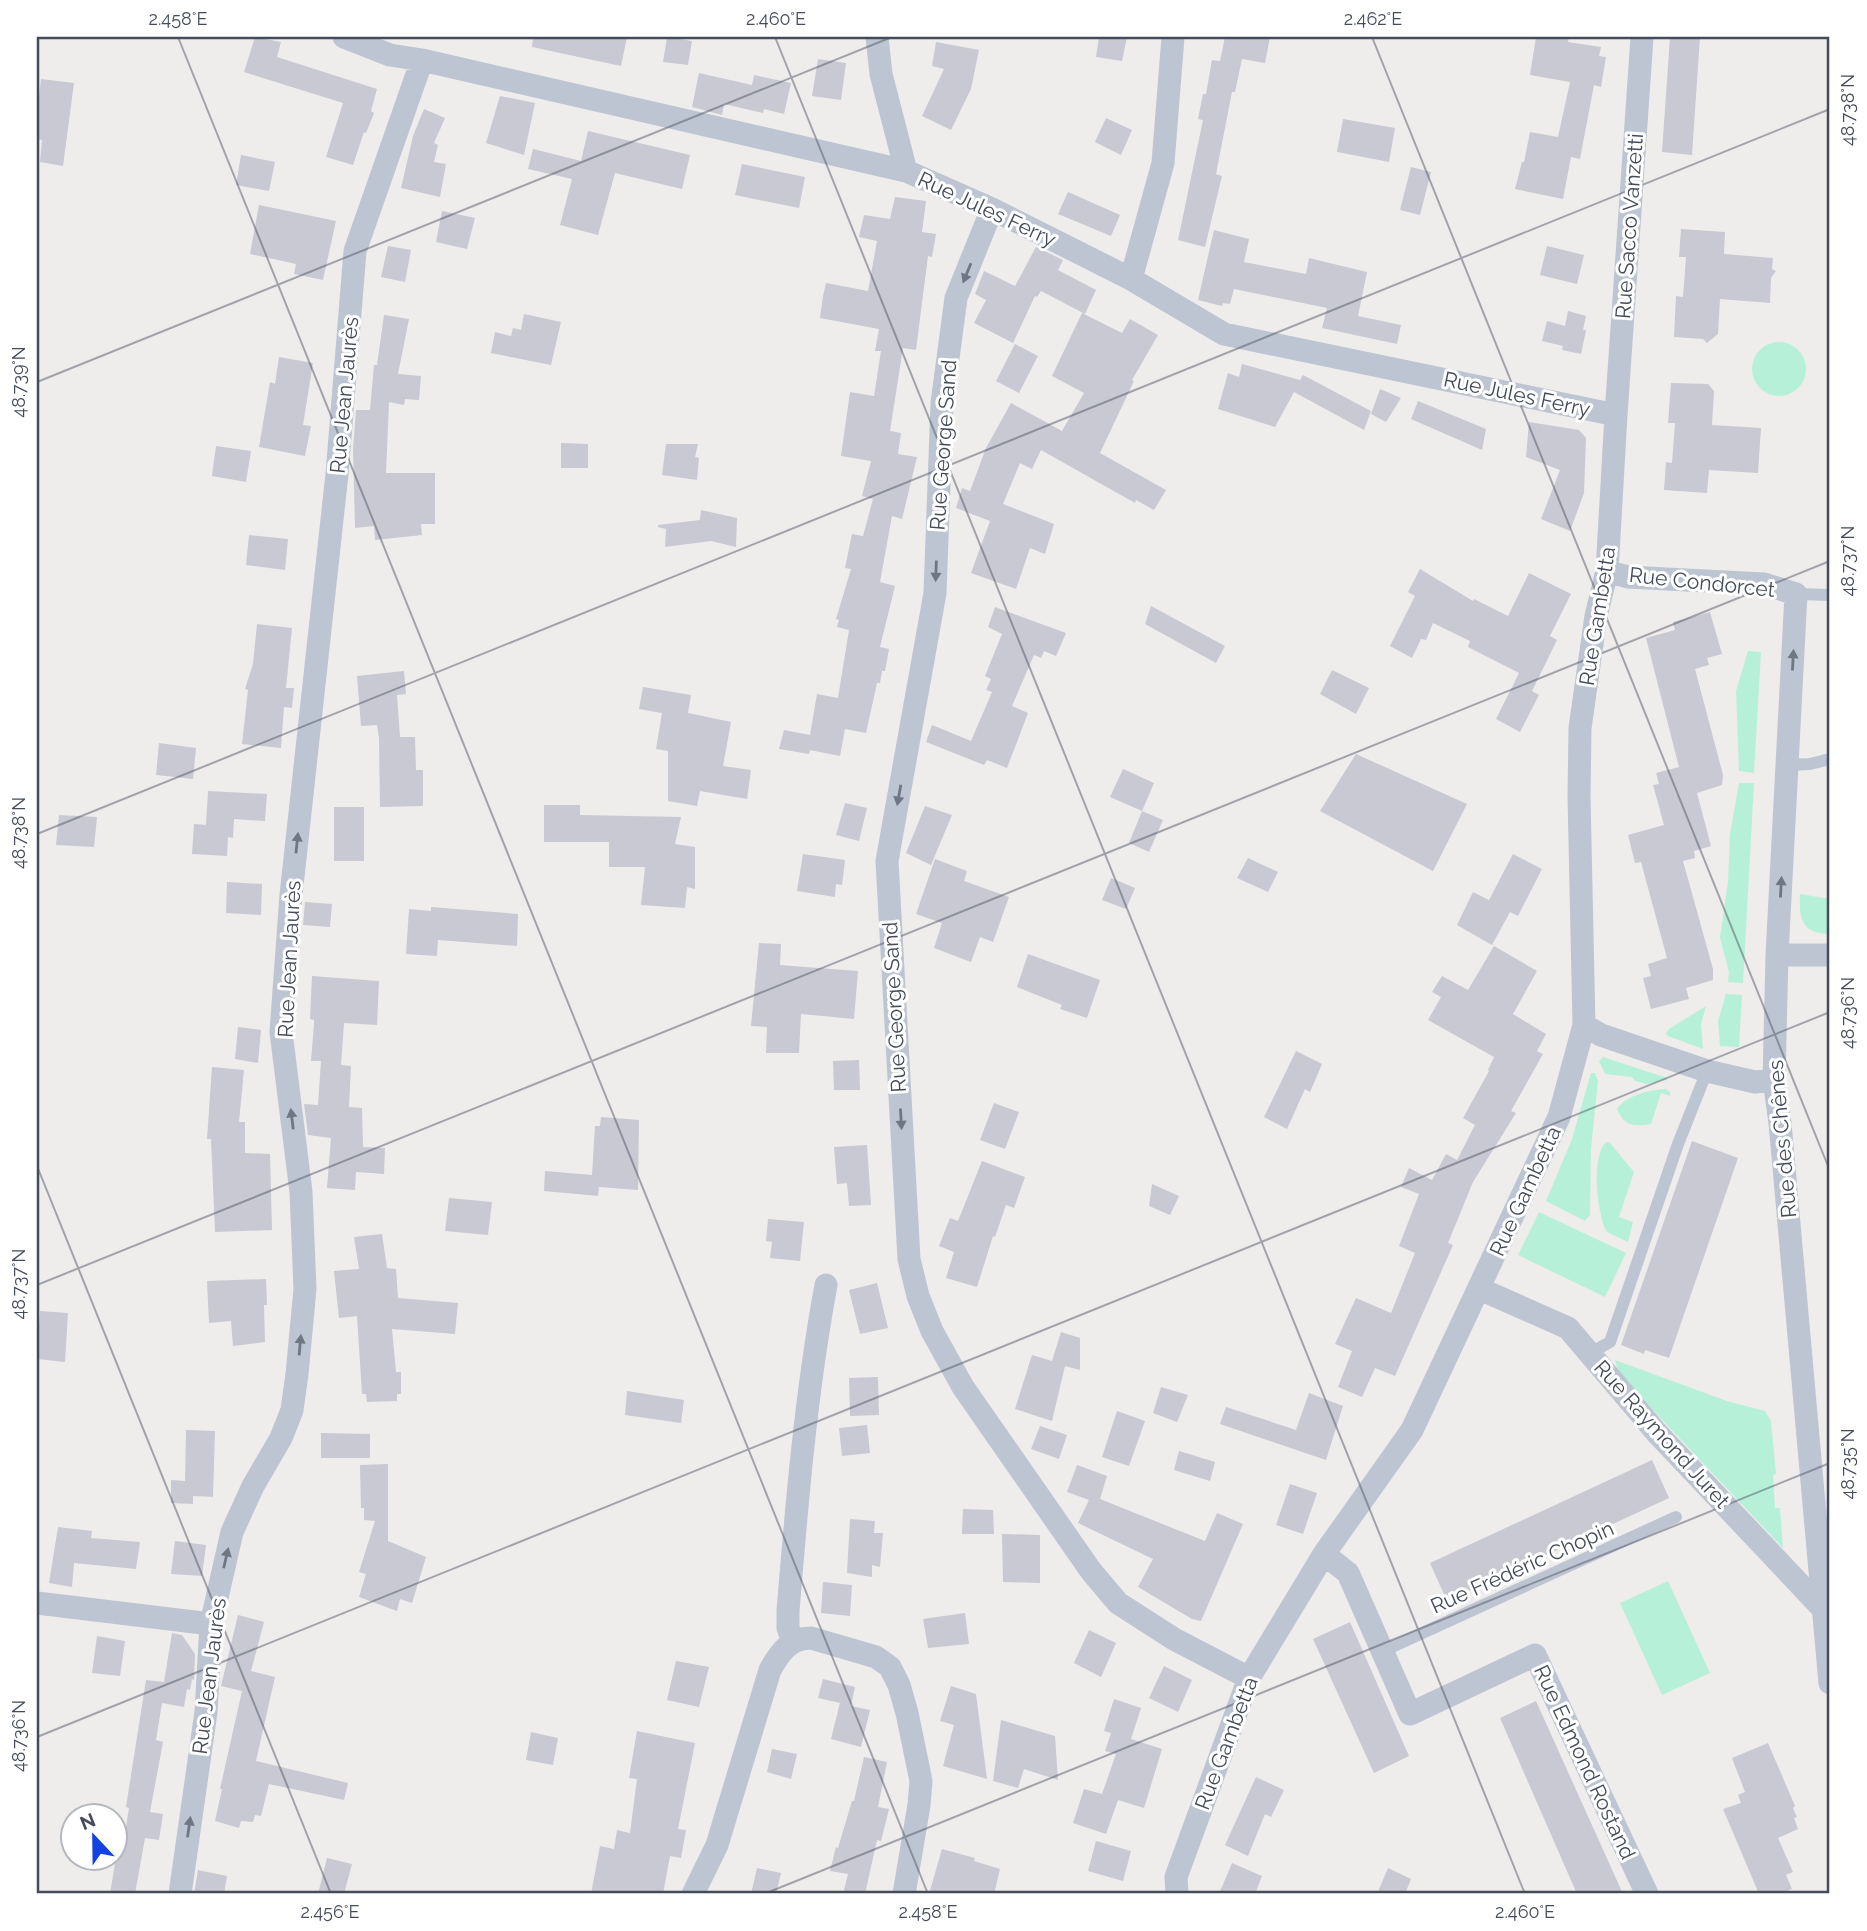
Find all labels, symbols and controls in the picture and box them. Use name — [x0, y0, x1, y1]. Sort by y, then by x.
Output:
text: 2.458°E — [149, 8, 207, 29]
text: 2.460°E — [746, 8, 806, 29]
text: 2.462°E — [1344, 8, 1402, 29]
text: 48.738°N — [1837, 74, 1858, 146]
street label: Rue Sacco Vanzetti — [1610, 132, 1648, 320]
street label: Rue Jules Ferry — [914, 166, 1060, 252]
one-way arrow — [961, 262, 972, 283]
street label: Rue Jean Jaurès — [325, 316, 363, 474]
text: 48.739°N — [8, 346, 29, 418]
street label: Rue George Sand — [925, 359, 961, 531]
street label: Rue Jules Ferry — [1441, 366, 1593, 422]
text: 48.737°N — [1837, 526, 1858, 596]
street label: Rue Gambetta — [1574, 545, 1620, 687]
one-way arrow — [930, 560, 941, 582]
street label: Rue Condorcet — [1628, 562, 1776, 602]
one-way arrow — [1788, 649, 1799, 671]
one-way arrow — [893, 784, 904, 806]
text: 48.738°N — [8, 797, 29, 869]
one-way arrow — [292, 832, 303, 854]
one-way arrow — [1775, 876, 1786, 898]
street label: Rue Jean Jaurès — [272, 880, 306, 1038]
street label: Rue George Sand — [877, 921, 911, 1093]
text: 48.736°N — [1837, 977, 1858, 1049]
street label: Rue des Chênes — [1763, 1059, 1801, 1219]
one-way arrow — [286, 1107, 297, 1129]
one-way arrow — [895, 1108, 906, 1130]
street label: Rue Gambetta — [1484, 1122, 1566, 1260]
text: 48.737°N — [8, 1249, 29, 1319]
one-way arrow — [295, 1334, 306, 1356]
street label: Rue Raymond Juret — [1589, 1355, 1735, 1513]
text: 48.735°N — [1837, 1428, 1858, 1500]
street label: Rue Frédéric Chopin — [1427, 1515, 1617, 1619]
one-way arrow — [221, 1547, 232, 1569]
street label: Rue Jean Jaurès — [187, 1596, 231, 1756]
street label: Rue Edmond Rostand — [1529, 1661, 1641, 1863]
street label: Rue Gambetta — [1189, 1673, 1263, 1813]
text: 48.736°N — [8, 1700, 29, 1772]
north arrow — [60, 1801, 130, 1871]
text: N — [77, 1808, 98, 1834]
one-way arrow — [184, 1816, 195, 1838]
text: 2.456°E — [300, 1901, 360, 1922]
text: 2.458°E — [899, 1901, 957, 1922]
text: 2.460°E — [1495, 1901, 1555, 1922]

